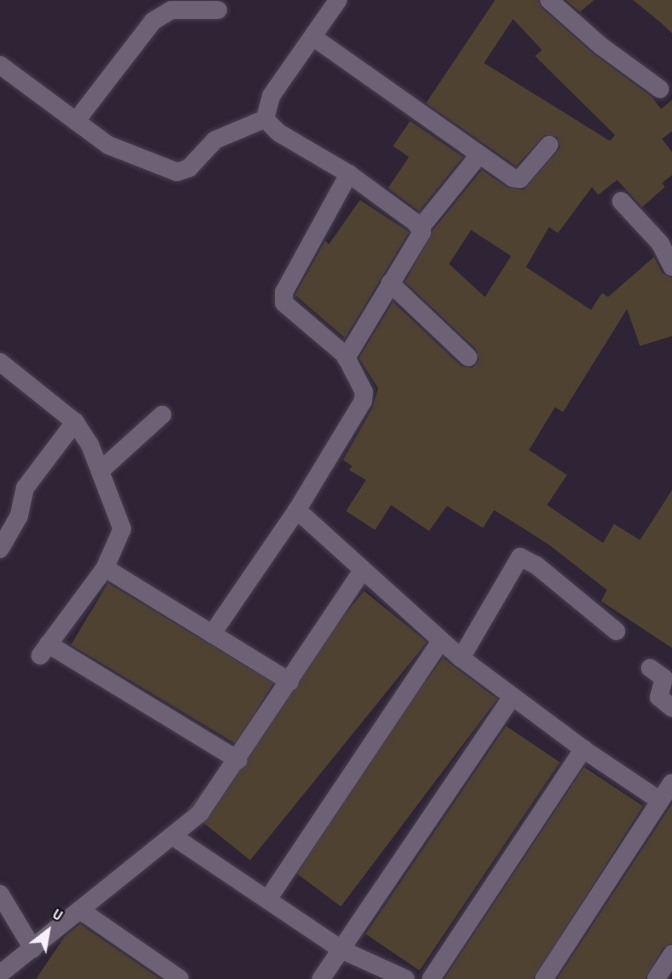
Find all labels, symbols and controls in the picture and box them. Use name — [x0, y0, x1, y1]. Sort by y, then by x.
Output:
north arrow — [18, 901, 78, 961]
text: U — [49, 905, 66, 925]

